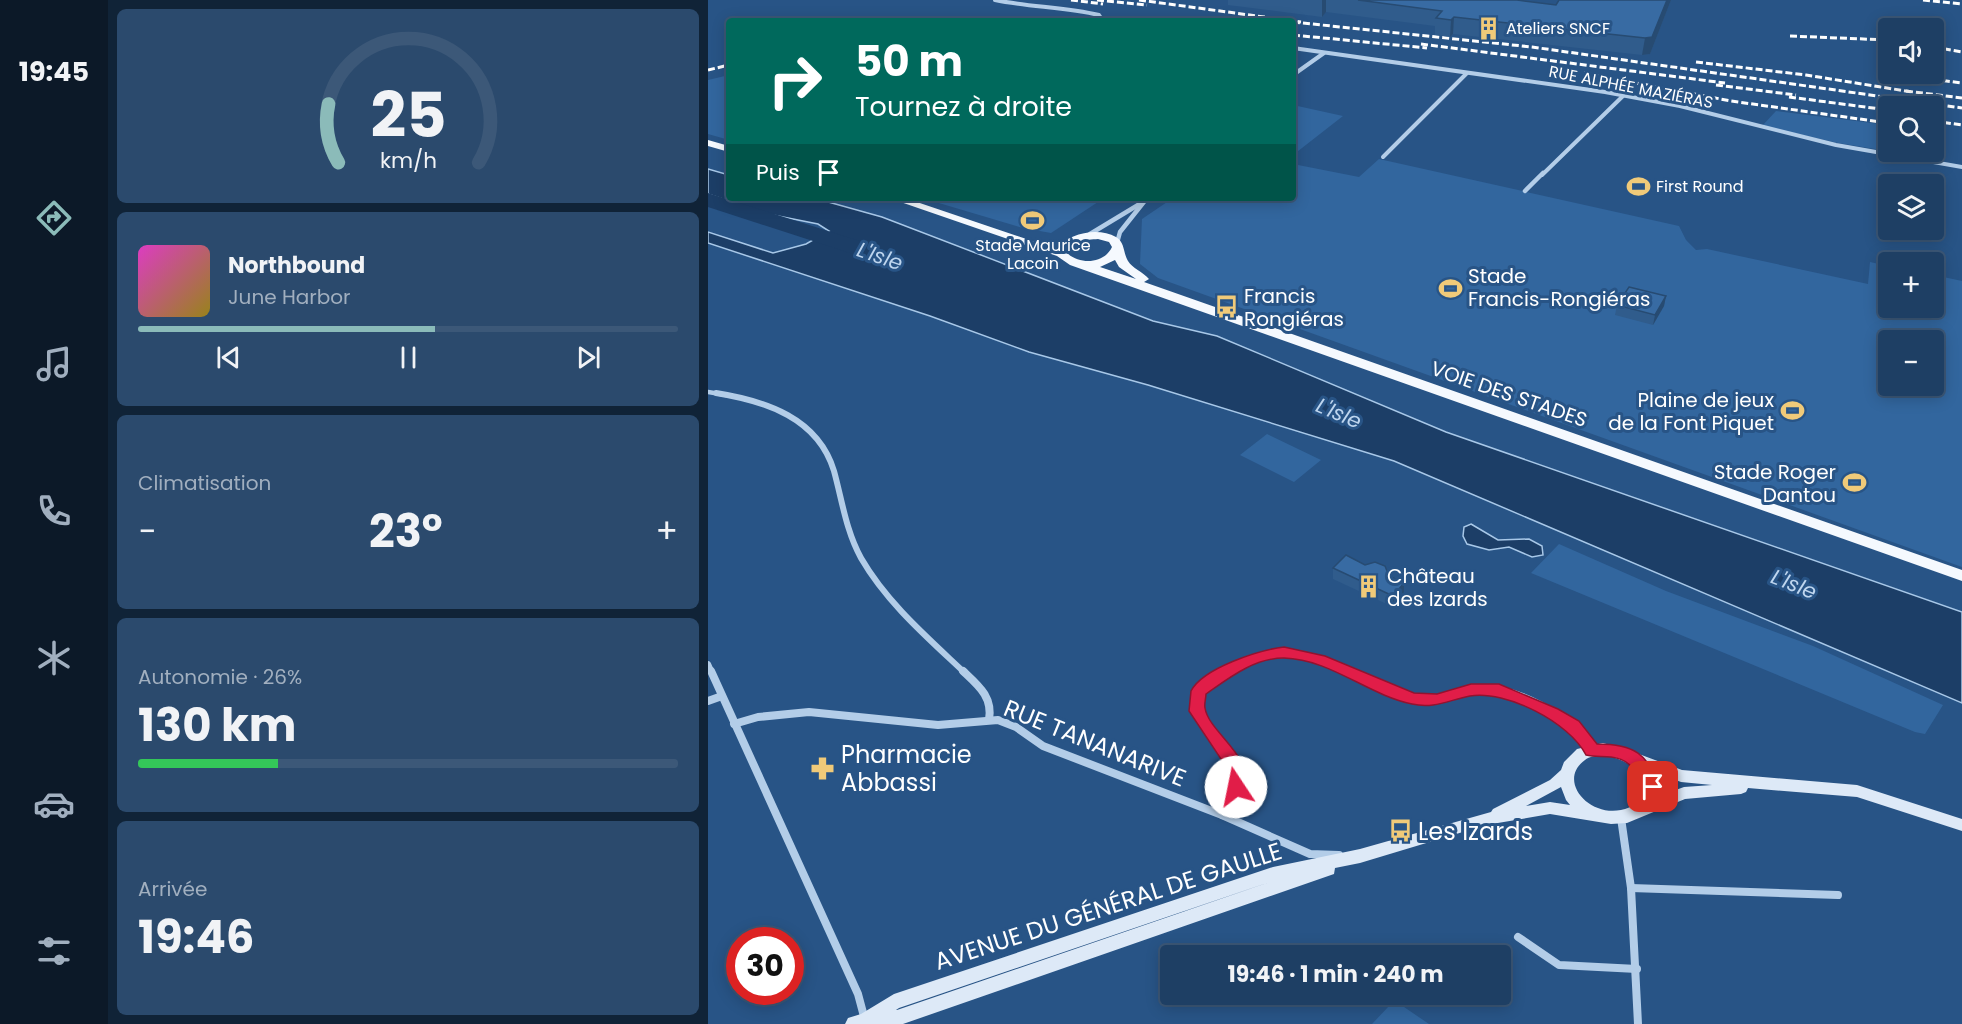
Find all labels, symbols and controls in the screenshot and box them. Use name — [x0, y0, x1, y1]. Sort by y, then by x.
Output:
building icon: Ateliers SNCF — [1475, 15, 1501, 41]
place label: Ateliers SNCF — [1506, 17, 1610, 40]
map controls — [1878, 18, 1944, 396]
button: sound — [1878, 18, 1944, 84]
text: 50 m — [855, 32, 963, 91]
icon: right — [756, 42, 834, 120]
text: 19:45 — [19, 53, 89, 90]
street label: RUE ALPHÉE MAZIÉRAS — [1547, 60, 1715, 114]
text: 25 — [370, 71, 446, 159]
text: Tournez à droite — [855, 88, 1072, 125]
button: search — [1878, 96, 1944, 162]
text: km/h — [379, 145, 437, 176]
icon: arrive — [812, 156, 845, 189]
text: Puis — [756, 157, 800, 188]
sports icon: First Round — [1625, 173, 1651, 199]
button: layers — [1878, 174, 1944, 240]
place label: First Round — [1656, 175, 1744, 198]
icon: directions — [33, 197, 75, 239]
sports icon: Stade Maurice Lacoin — [1020, 207, 1046, 233]
place label: Stade Maurice Lacoin — [975, 234, 1091, 275]
water label: L'Isle — [853, 235, 907, 277]
text: Northbound — [228, 250, 365, 281]
button: + — [1878, 252, 1944, 318]
place label: Stade Francis-Rongiéras — [1468, 262, 1650, 313]
sports icon: Stade Francis-Rongiéras — [1437, 275, 1463, 301]
place label: Francis Rongiéras — [1244, 282, 1344, 333]
text: June Harbor — [228, 283, 351, 311]
bus stop icon: Francis Rongiéras — [1213, 294, 1239, 320]
button: − — [1878, 330, 1944, 396]
icon: previous — [212, 341, 245, 374]
icon: pause — [392, 341, 425, 374]
icon: next — [572, 341, 605, 374]
icon: music — [33, 343, 75, 385]
street label: VOIE DES STADES — [1427, 354, 1591, 434]
place label: Plaine de jeux de la Font Piquet — [1608, 386, 1774, 437]
water label: L'Isle — [1312, 391, 1366, 435]
sports icon: Plaine de jeux de la Font Piquet — [1779, 398, 1805, 424]
place label: Stade Roger Dantou — [1714, 458, 1836, 509]
text: Climatisation — [138, 469, 271, 497]
sports icon: Stade Roger Dantou — [1841, 470, 1867, 496]
icon: phone — [33, 490, 75, 532]
text: 23° — [369, 500, 443, 563]
text: − — [138, 508, 156, 555]
text: + — [655, 508, 678, 555]
place label: Château des Izards — [1387, 562, 1488, 613]
water label: L'Isle — [1767, 562, 1821, 606]
building icon: Château des Izards — [1356, 574, 1382, 600]
icon: climate — [33, 637, 75, 679]
text: Autonomie · 26% — [138, 663, 302, 691]
street label: RUE TANANARIVE — [999, 691, 1191, 795]
text: 130 km — [138, 694, 297, 757]
place label: Pharmacie Abbassi — [841, 738, 972, 799]
pharmacy icon: Pharmacie Abbassi — [810, 755, 836, 781]
position arrow — [1204, 755, 1268, 819]
pin — [1627, 761, 1678, 812]
icon: arrive — [1636, 770, 1669, 803]
icon: car — [33, 783, 75, 825]
place label: Les Izards — [1418, 815, 1533, 848]
bus stop icon: Les Izards — [1387, 818, 1413, 844]
street label: AVENUE DU GÉNÉRAL DE GAULLE — [930, 834, 1286, 978]
text: Arrivée — [138, 875, 207, 903]
text: 19:46 — [138, 906, 255, 969]
speed limit sign: 30 — [726, 927, 804, 1005]
icon: filters — [33, 930, 75, 972]
text: 19:46 · 1 min · 240 m — [1227, 959, 1444, 990]

